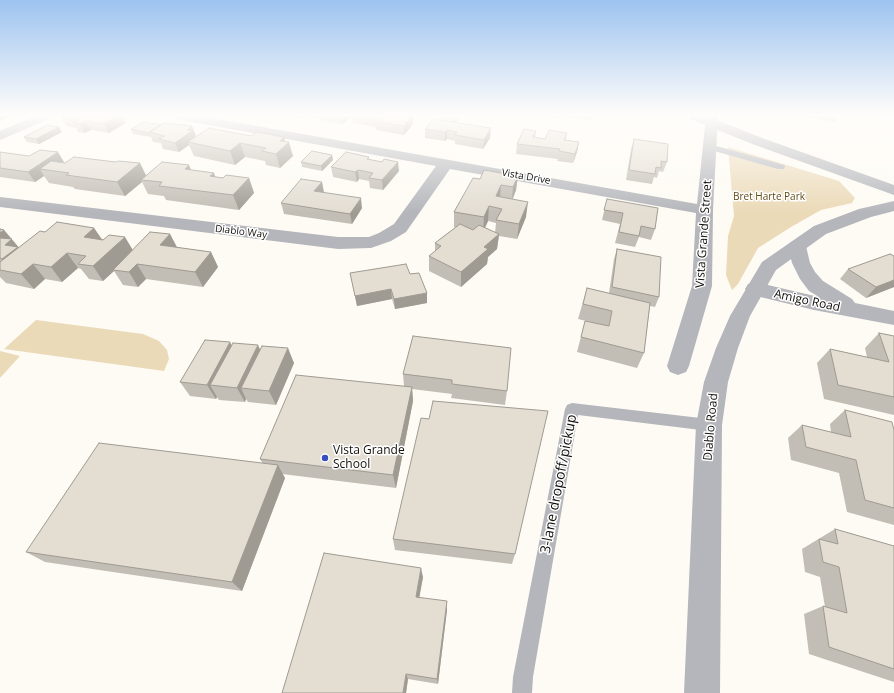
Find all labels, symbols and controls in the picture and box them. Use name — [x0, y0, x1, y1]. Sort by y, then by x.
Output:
street label: Vista Drive — [501, 167, 551, 187]
street label: Vista Grande Street — [693, 179, 715, 289]
park label: Bret Harte Park — [733, 191, 805, 203]
street label: Diablo Way — [214, 223, 268, 241]
street label: Amigo Road — [773, 287, 841, 315]
street label: Diablo Road — [701, 393, 721, 461]
street label: 3-lane dropoff/pickup — [537, 413, 581, 555]
place label: Vista Grande School — [333, 444, 405, 472]
marker: Vista Grande School — [320, 453, 330, 463]

